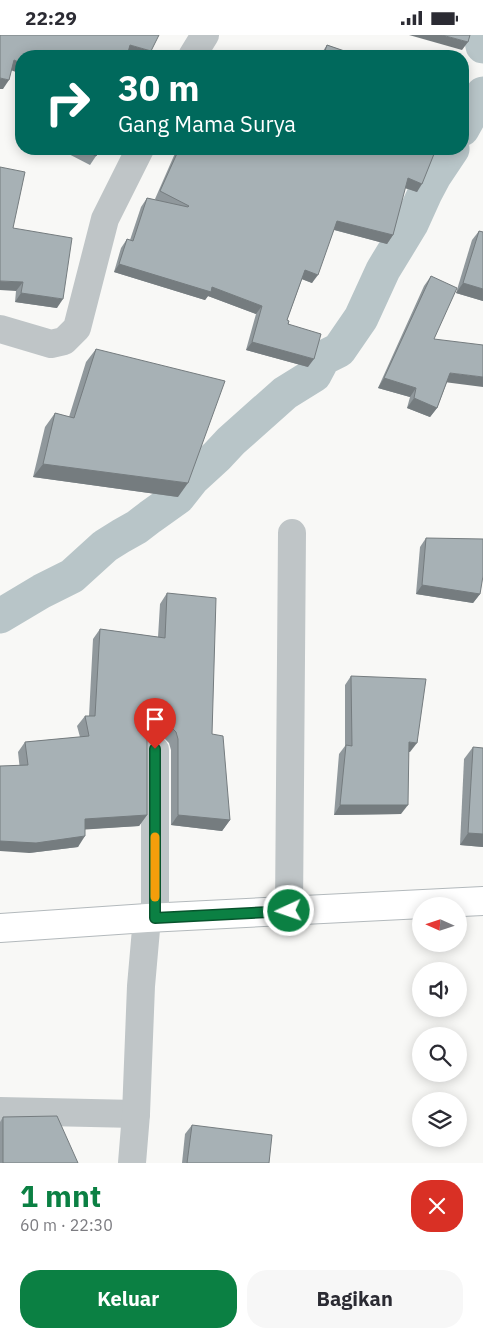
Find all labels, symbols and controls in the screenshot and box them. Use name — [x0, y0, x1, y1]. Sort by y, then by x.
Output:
text: 22:29 — [25, 6, 77, 30]
text: 30 m — [118, 65, 200, 111]
icon: right — [35, 70, 100, 135]
text: Gang Mama Surya — [118, 109, 296, 138]
pin — [134, 698, 176, 749]
icon: arrive — [141, 705, 169, 733]
position arrow — [262, 884, 314, 936]
north arrow — [412, 897, 468, 953]
map controls — [412, 897, 467, 1147]
button: sound — [412, 962, 467, 1017]
button: search — [412, 1027, 467, 1082]
button: layers — [412, 1092, 467, 1147]
text: 1 mnt — [20, 1176, 101, 1215]
button: close — [411, 1180, 463, 1232]
text: 60 m · 22:30 — [20, 1215, 113, 1235]
button: Keluar — [20, 1270, 237, 1328]
button: Bagikan — [247, 1270, 463, 1328]

